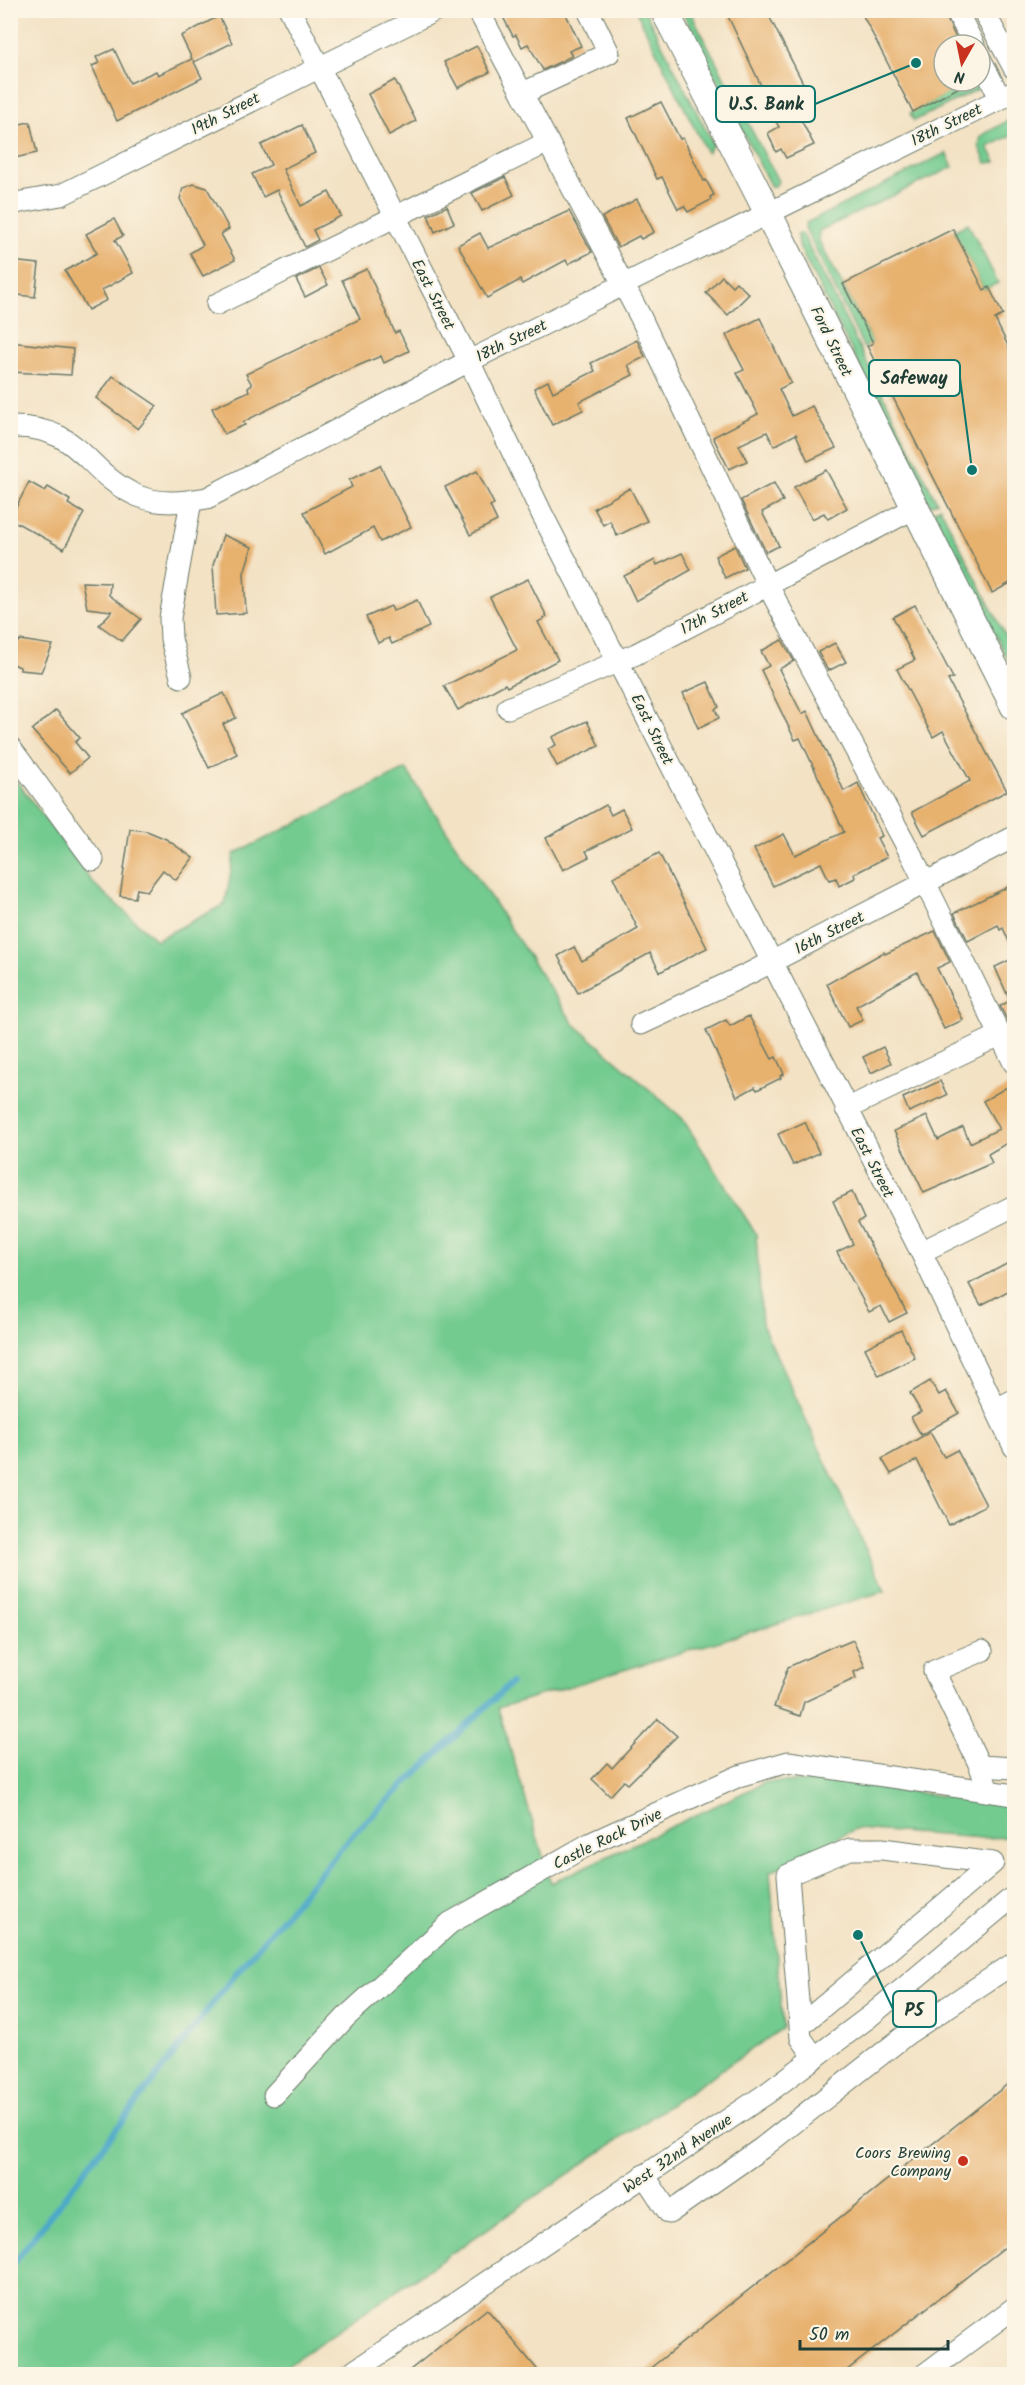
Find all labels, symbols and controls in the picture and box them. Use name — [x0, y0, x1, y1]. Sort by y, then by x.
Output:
north arrow — [932, 33, 992, 93]
text: N — [953, 63, 967, 89]
street label: 19th Street — [187, 86, 265, 142]
callout: U.S. Bank — [716, 86, 815, 122]
text: U.S. Bank — [728, 91, 805, 120]
street label: 18th Street — [907, 97, 987, 153]
street label: East Street — [404, 255, 462, 335]
street label: Ford Street — [803, 302, 859, 382]
street label: 18th Street — [472, 313, 552, 369]
callout: Safeway — [869, 360, 960, 396]
text: Safeway — [880, 365, 948, 394]
street label: 17th Street — [676, 585, 754, 642]
street label: East Street — [624, 690, 680, 770]
street label: 16th Street — [790, 905, 870, 962]
street label: East Street — [843, 1123, 901, 1203]
street label: Castle Rock Drive — [549, 1802, 666, 1877]
callout: P5 — [893, 1991, 936, 2027]
text: P5 — [905, 1997, 925, 2026]
street label: West 32nd Avenue — [618, 2108, 738, 2200]
place label: Coors Brewing Company — [855, 2141, 951, 2184]
marker: Coors Brewing Company — [956, 2154, 970, 2168]
scale bar — [800, 2313, 948, 2351]
text: 50 m — [809, 2321, 849, 2350]

